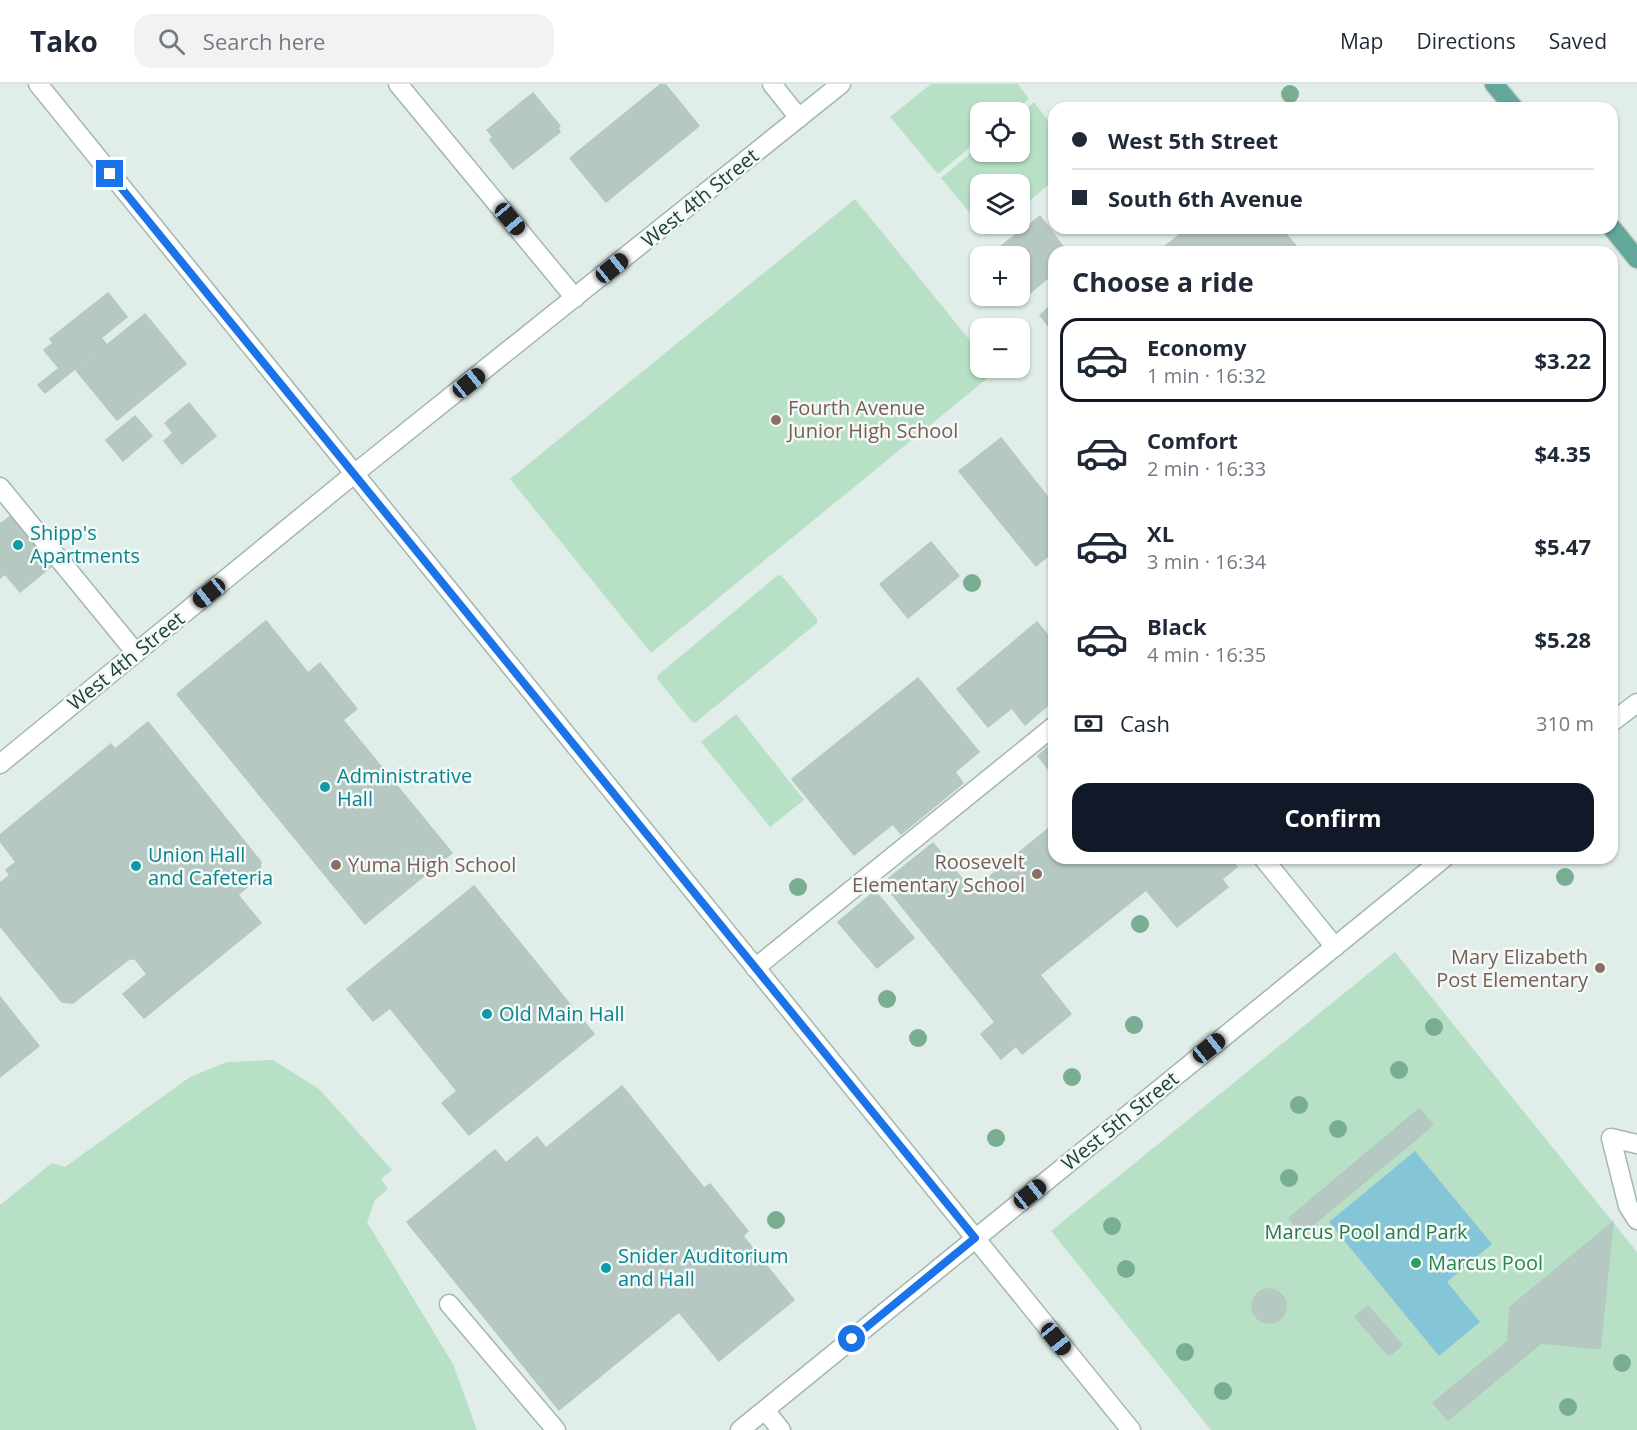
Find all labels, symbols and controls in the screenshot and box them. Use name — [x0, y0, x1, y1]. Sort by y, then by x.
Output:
search box — [134, 14, 554, 68]
text: Tako — [30, 22, 98, 60]
icon: search — [155, 25, 188, 58]
text: Search here — [203, 26, 325, 56]
text: Map — [1340, 27, 1383, 55]
text: Directions — [1416, 27, 1516, 55]
text: Saved — [1549, 27, 1607, 55]
map controls — [970, 102, 1030, 378]
button: locate — [970, 102, 1030, 162]
text: West 5th Street — [1108, 125, 1278, 155]
street label: West 4th Street — [635, 142, 764, 253]
route end — [96, 160, 123, 187]
button: layers — [970, 174, 1030, 234]
text: South 6th Avenue — [1108, 183, 1303, 213]
car — [492, 199, 528, 239]
button: + — [970, 246, 1030, 306]
car — [592, 250, 632, 286]
text: Choose a ride — [1072, 263, 1254, 300]
button: − — [970, 318, 1030, 378]
text: Economy — [1147, 332, 1246, 362]
icon: car — [1075, 333, 1129, 387]
text: $3.22 — [1534, 345, 1591, 375]
text: 1 min · 16:32 — [1147, 362, 1266, 389]
car — [449, 365, 489, 401]
place label: Fourth Avenue Junior High School — [786, 394, 958, 444]
marker: Fourth Avenue Junior High School — [769, 413, 783, 427]
text: Comfort — [1147, 425, 1238, 455]
icon: car — [1075, 426, 1129, 480]
text: $4.35 — [1534, 438, 1591, 468]
text: 2 min · 16:33 — [1147, 455, 1266, 482]
text: XL — [1147, 518, 1174, 548]
place label: Shipp's Apartments — [30, 519, 140, 569]
icon: car — [1075, 519, 1129, 573]
text: $5.47 — [1534, 531, 1591, 561]
marker: Shipp's Apartments — [11, 538, 25, 552]
text: 3 min · 16:34 — [1147, 548, 1266, 575]
car — [189, 575, 229, 611]
street label: West 4th Street — [61, 605, 190, 716]
text: Black — [1147, 611, 1207, 641]
icon: car — [1075, 612, 1129, 666]
text: $5.28 — [1534, 624, 1591, 654]
text: 4 min · 16:35 — [1147, 641, 1266, 668]
icon: cash — [1072, 707, 1105, 740]
text: Cash — [1120, 708, 1170, 738]
text: 310 m — [1536, 710, 1594, 737]
place label: Administrative Hall — [337, 762, 472, 812]
marker: Administrative Hall — [318, 780, 332, 794]
button: Confirm — [1072, 783, 1594, 852]
place label: Union Hall and Cafeteria — [148, 841, 273, 891]
place label: Roosevelt Elementary School — [852, 848, 1025, 898]
place label: Yuma High School — [348, 851, 516, 878]
marker: Yuma High School — [329, 858, 343, 872]
marker: Union Hall and Cafeteria — [129, 859, 143, 873]
marker: Roosevelt Elementary School — [1030, 867, 1044, 881]
place label: Mary Elizabeth Post Elementary — [1436, 943, 1589, 993]
marker: Mary Elizabeth Post Elementary — [1593, 961, 1607, 975]
place label: Old Main Hall — [499, 1000, 625, 1027]
marker: Old Main Hall — [480, 1007, 494, 1021]
car — [1189, 1030, 1229, 1066]
street label: West 5th Street — [1055, 1065, 1184, 1176]
car — [1010, 1176, 1050, 1212]
park label: Marcus Pool and Park — [1265, 1218, 1468, 1245]
place label: Snider Auditorium and Hall — [618, 1242, 788, 1292]
place label: Marcus Pool — [1428, 1249, 1543, 1276]
marker: Marcus Pool — [1409, 1256, 1423, 1270]
marker: Snider Auditorium and Hall — [599, 1261, 613, 1275]
car — [1038, 1319, 1074, 1359]
route start — [838, 1325, 865, 1352]

